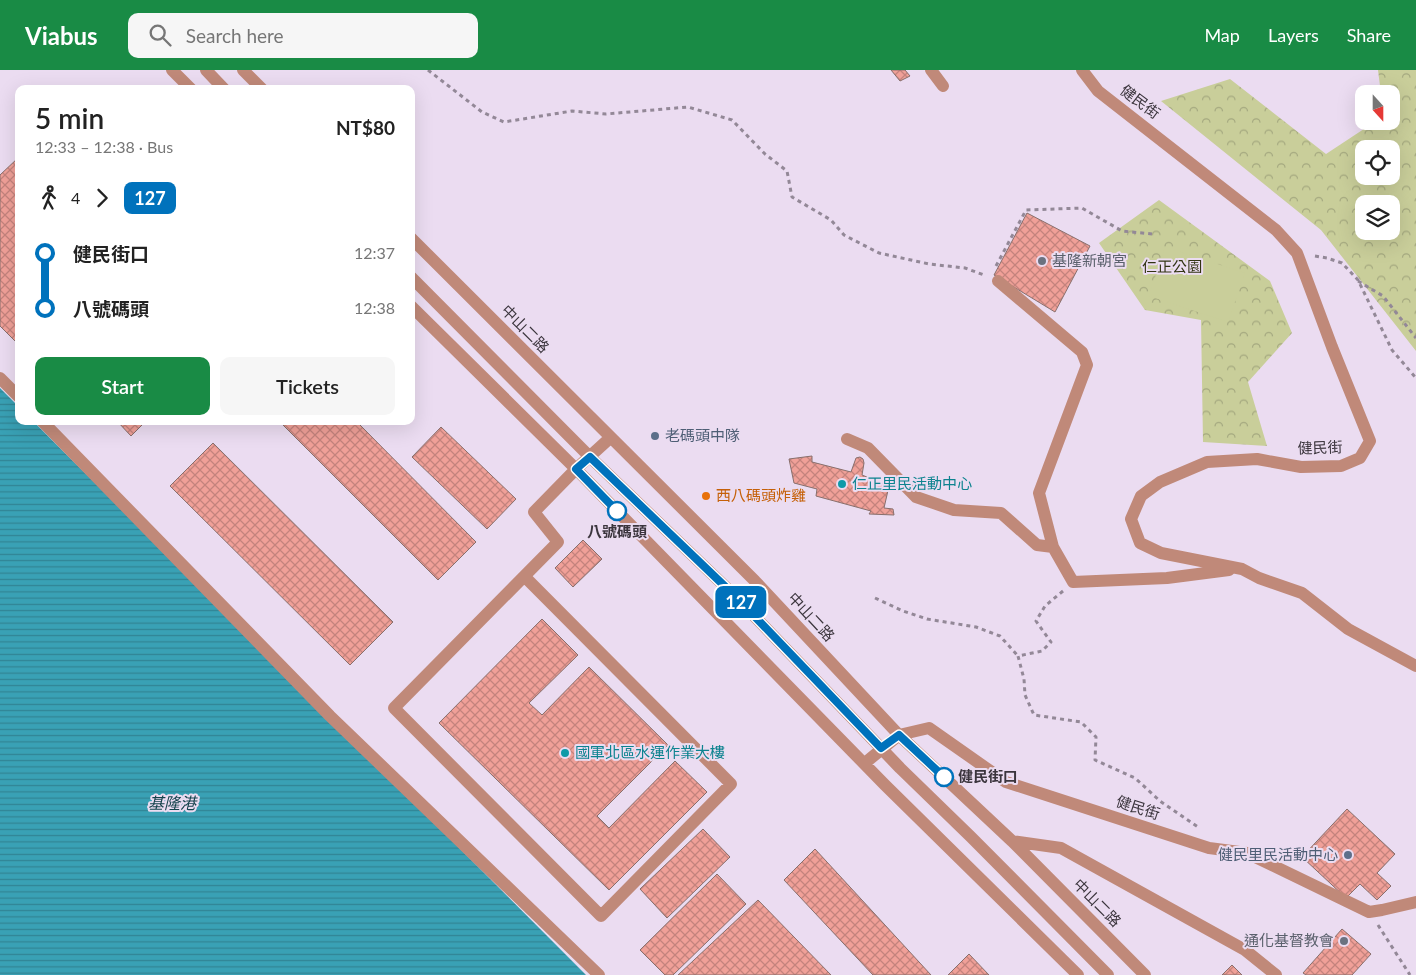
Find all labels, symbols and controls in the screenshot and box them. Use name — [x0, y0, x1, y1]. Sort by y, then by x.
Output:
search box — [128, 13, 478, 58]
text: Viabus — [25, 21, 98, 50]
icon: search — [146, 21, 174, 49]
text: Search here — [186, 24, 284, 47]
text: Map — [1204, 24, 1240, 46]
text: Layers — [1268, 24, 1319, 46]
text: Share — [1347, 24, 1391, 46]
street label: 健民街 — [1117, 80, 1164, 122]
north arrow — [1355, 85, 1400, 130]
map controls — [1355, 85, 1400, 240]
text: 5 min — [35, 101, 104, 135]
text: NT$80 — [336, 116, 395, 139]
text: 12:33 – 12:38 · Bus — [35, 137, 173, 156]
button: locate — [1355, 140, 1400, 185]
icon: walk — [35, 184, 63, 212]
icon: forward — [88, 184, 116, 212]
text: 127 — [134, 187, 166, 209]
text: 4 — [71, 188, 80, 207]
button: layers — [1355, 195, 1400, 240]
text: 健民街口 — [73, 242, 149, 265]
text: 12:37 — [354, 243, 395, 262]
place label: 基隆新朝宮 — [1052, 251, 1127, 269]
marker: 基隆新朝宮 — [1036, 255, 1048, 267]
park label: 仁正公園 — [1142, 257, 1202, 275]
text: 八號碼頭 — [73, 297, 149, 320]
text: 12:38 — [354, 298, 395, 317]
street label: 中山二路 — [498, 301, 553, 356]
button: Start — [35, 357, 210, 415]
button: Tickets — [220, 357, 395, 415]
place label: 老碼頭中隊 — [665, 426, 740, 444]
marker: 老碼頭中隊 — [649, 430, 661, 442]
street label: 健民街 — [1297, 437, 1343, 457]
place label: 仁正里民活動中心 — [852, 474, 972, 492]
marker: 仁正里民活動中心 — [836, 478, 848, 490]
place label: 西八碼頭炸雞 — [716, 486, 806, 504]
marker: 西八碼頭炸雞 — [700, 490, 712, 502]
marker: 八號碼頭 — [607, 501, 627, 521]
place label: 八號碼頭 — [587, 522, 647, 540]
line badge: 127 — [712, 586, 770, 618]
street label: 中山二路 — [785, 588, 839, 644]
text: 127 — [725, 591, 757, 613]
place label: 國軍北區水運作業大樓 — [575, 743, 725, 761]
marker: 國軍北區水運作業大樓 — [559, 747, 571, 759]
marker: 健民街口 — [934, 767, 954, 787]
place label: 健民街口 — [958, 767, 1018, 785]
street label: 健民街 — [1114, 792, 1162, 823]
water label: 基隆港 — [148, 793, 198, 812]
place label: 健民里民活動中心 — [1218, 845, 1338, 863]
marker: 健民里民活動中心 — [1342, 849, 1354, 861]
street label: 中山二路 — [1070, 875, 1125, 930]
place label: 通化基督教會 — [1244, 931, 1334, 949]
marker: 通化基督教會 — [1338, 935, 1350, 947]

